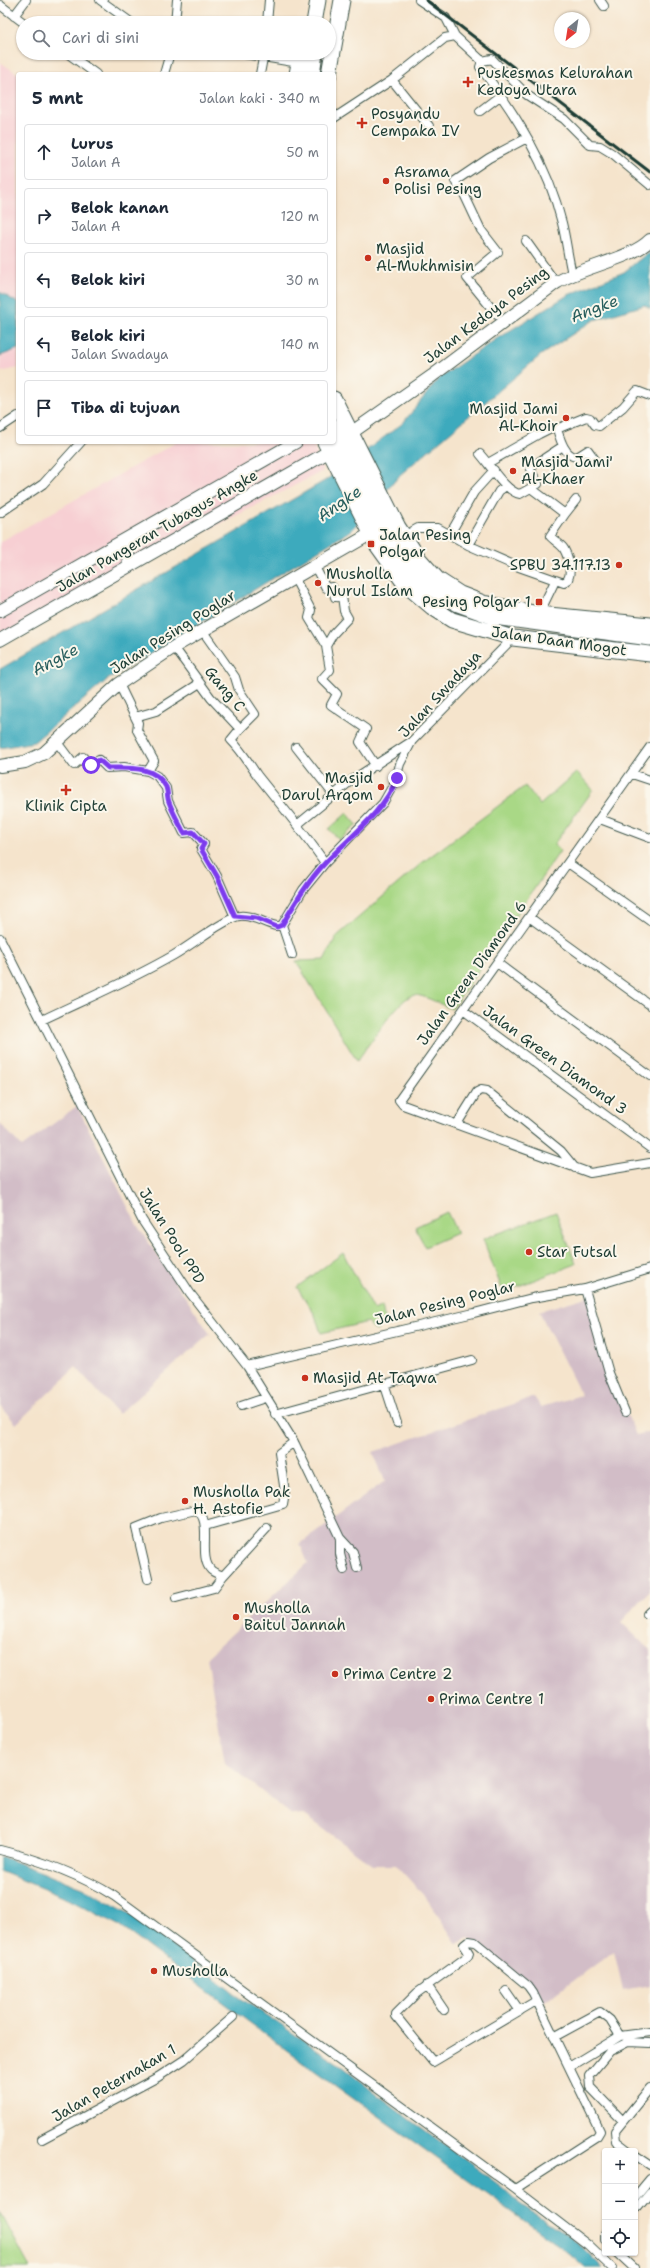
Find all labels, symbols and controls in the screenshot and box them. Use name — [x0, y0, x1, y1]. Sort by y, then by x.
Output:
north arrow — [554, 12, 590, 48]
search box — [16, 16, 336, 60]
icon: search — [30, 27, 52, 49]
text: Cari di sini — [62, 28, 139, 48]
place label: Puskesmas Kelurahan Kedoya Utara — [477, 63, 633, 100]
marker: Puskesmas Kelurahan Kedoya Utara — [462, 76, 474, 88]
text: 5 mnt — [32, 87, 83, 109]
text: Jalan kaki · 340 m — [199, 90, 320, 107]
place label: Posyandu Cempaka IV — [371, 104, 460, 141]
marker: Posyandu Cempaka IV — [356, 117, 368, 129]
text: Lurus — [71, 134, 113, 154]
icon: ahead — [33, 141, 55, 163]
text: 50 m — [286, 144, 319, 161]
text: Jalan A — [71, 154, 121, 171]
place label: Asrama Polisi Pesing — [394, 162, 482, 199]
marker: Asrama Polisi Pesing — [381, 176, 391, 186]
text: Belok kanan — [71, 198, 169, 218]
icon: right — [33, 205, 55, 227]
text: 120 m — [281, 208, 319, 225]
text: Jalan A — [71, 218, 121, 235]
place label: Masjid Al-Mukhmisin — [376, 239, 474, 276]
marker: Masjid Al-Mukhmisin — [363, 253, 373, 263]
street label: Jalan Kedoya Pesing — [420, 262, 552, 368]
icon: left — [33, 269, 55, 291]
text: Belok kiri — [71, 270, 145, 290]
text: 30 m — [285, 272, 319, 289]
water label: Angke — [567, 290, 621, 327]
text: Belok kiri — [71, 326, 145, 346]
icon: left — [33, 333, 55, 355]
text: 140 m — [280, 336, 319, 353]
text: Jalan Swadaya — [71, 346, 168, 363]
icon: arrive — [33, 397, 55, 419]
text: Tiba di tujuan — [71, 398, 180, 418]
place label: Masjid Jami Al-Khoir — [469, 399, 558, 436]
marker: Masjid Jami Al-Khoir — [561, 413, 571, 423]
place label: Masjid Jami' Al-Khaer — [521, 452, 613, 489]
street label: Jalan Pangeran Tubagus Angke — [53, 465, 261, 597]
marker: Masjid Jami' Al-Khaer — [508, 466, 518, 476]
water label: Angke — [313, 481, 365, 526]
place label: Jalan Pesing Polgar — [379, 525, 471, 562]
marker: Jalan Pesing Polgar — [366, 539, 376, 549]
place label: SPBU 34.117.13 — [510, 555, 611, 575]
marker: SPBU 34.117.13 — [614, 560, 624, 570]
place label: Musholla Nurul Islam — [326, 564, 413, 601]
marker: Musholla Nurul Islam — [313, 578, 323, 588]
street label: Jalan Pesing Poglar — [107, 585, 239, 679]
place label: Pesing Polgar 1 — [422, 592, 531, 612]
marker: Pesing Polgar 1 — [534, 597, 544, 607]
street label: Jalan Daan Mogot — [490, 622, 628, 660]
water label: Angke — [29, 639, 82, 680]
street label: Jalan Swadaya — [394, 646, 486, 742]
street label: Gang C — [200, 662, 250, 716]
route start — [82, 756, 100, 774]
place label: Masjid Darul Arqom — [282, 768, 373, 805]
route end — [388, 769, 406, 787]
marker: Masjid Darul Arqom — [376, 782, 386, 792]
marker: Klinik Cipta — [60, 784, 72, 796]
place label: Klinik Cipta — [25, 796, 108, 816]
street label: Jalan Green Diamond 6 — [413, 897, 531, 1049]
street label: Jalan Green Diamond 3 — [479, 1001, 631, 1119]
street label: Jalan Pool PPD — [134, 1184, 210, 1288]
place label: Star Futsal — [537, 1242, 617, 1262]
marker: Star Futsal — [524, 1247, 534, 1257]
street label: Jalan Pesing Poglar — [373, 1276, 517, 1330]
place label: Masjid At Taqwa — [313, 1368, 437, 1388]
marker: Masjid At Taqwa — [300, 1373, 310, 1383]
place label: Musholla Pak H. Astofie — [193, 1482, 290, 1519]
marker: Musholla Pak H. Astofie — [180, 1496, 190, 1506]
place label: Musholla Baitul Jannah — [244, 1598, 346, 1635]
marker: Musholla Baitul Jannah — [231, 1612, 241, 1622]
place label: Prima Centre 2 — [343, 1664, 452, 1684]
marker: Prima Centre 2 — [330, 1669, 340, 1679]
place label: Prima Centre 1 — [439, 1689, 544, 1709]
marker: Prima Centre 1 — [426, 1694, 436, 1704]
place label: Musholla — [162, 1961, 229, 1981]
marker: Musholla — [149, 1966, 159, 1976]
street label: Jalan Peternakan 1 — [48, 2039, 180, 2127]
map controls — [602, 2148, 638, 2256]
button: + — [602, 2148, 638, 2184]
button: − — [602, 2184, 638, 2220]
button: locate — [602, 2220, 638, 2256]

